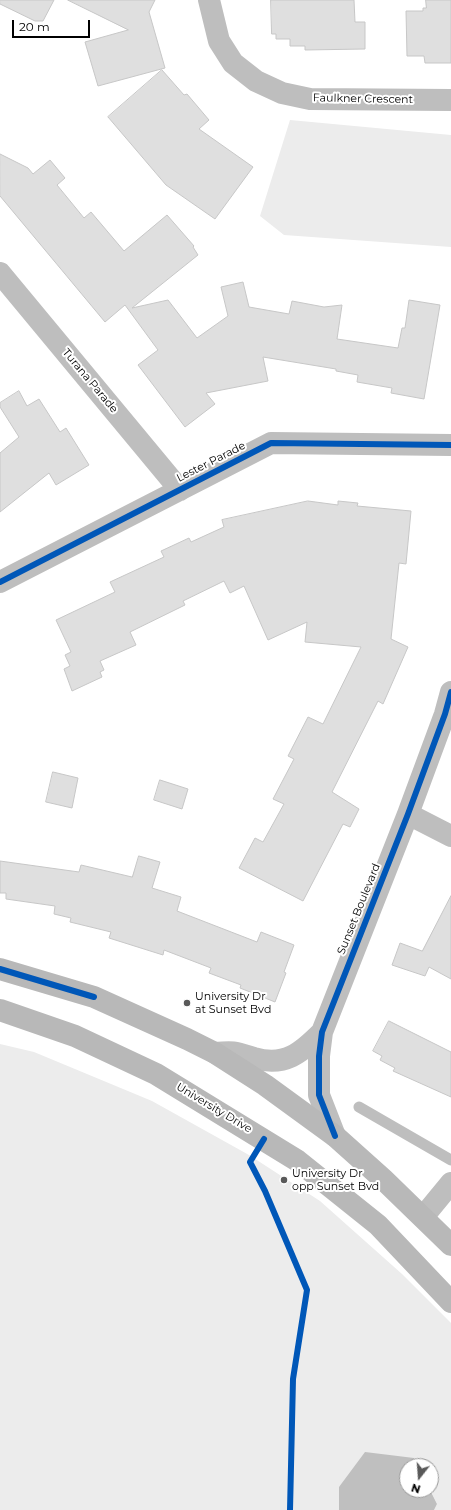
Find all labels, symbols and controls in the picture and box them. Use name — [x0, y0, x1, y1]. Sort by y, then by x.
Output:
scale bar — [14, 12, 92, 38]
text: 20 m — [19, 19, 50, 34]
street label: Faulkner Crescent — [313, 92, 413, 106]
street label: Turana Parade — [59, 346, 121, 416]
street label: Lester Parade — [174, 439, 248, 485]
street label: Sunset Boulevard — [335, 862, 383, 956]
place label: University Dr at Sunset Bvd — [195, 990, 271, 1016]
marker: University Dr at Sunset Bvd — [182, 998, 192, 1008]
street label: University Drive — [174, 1080, 254, 1136]
place label: University Dr opp Sunset Bvd — [292, 1167, 379, 1193]
marker: University Dr opp Sunset Bvd — [279, 1175, 289, 1185]
north arrow — [399, 1458, 439, 1498]
text: N — [409, 1481, 422, 1497]

